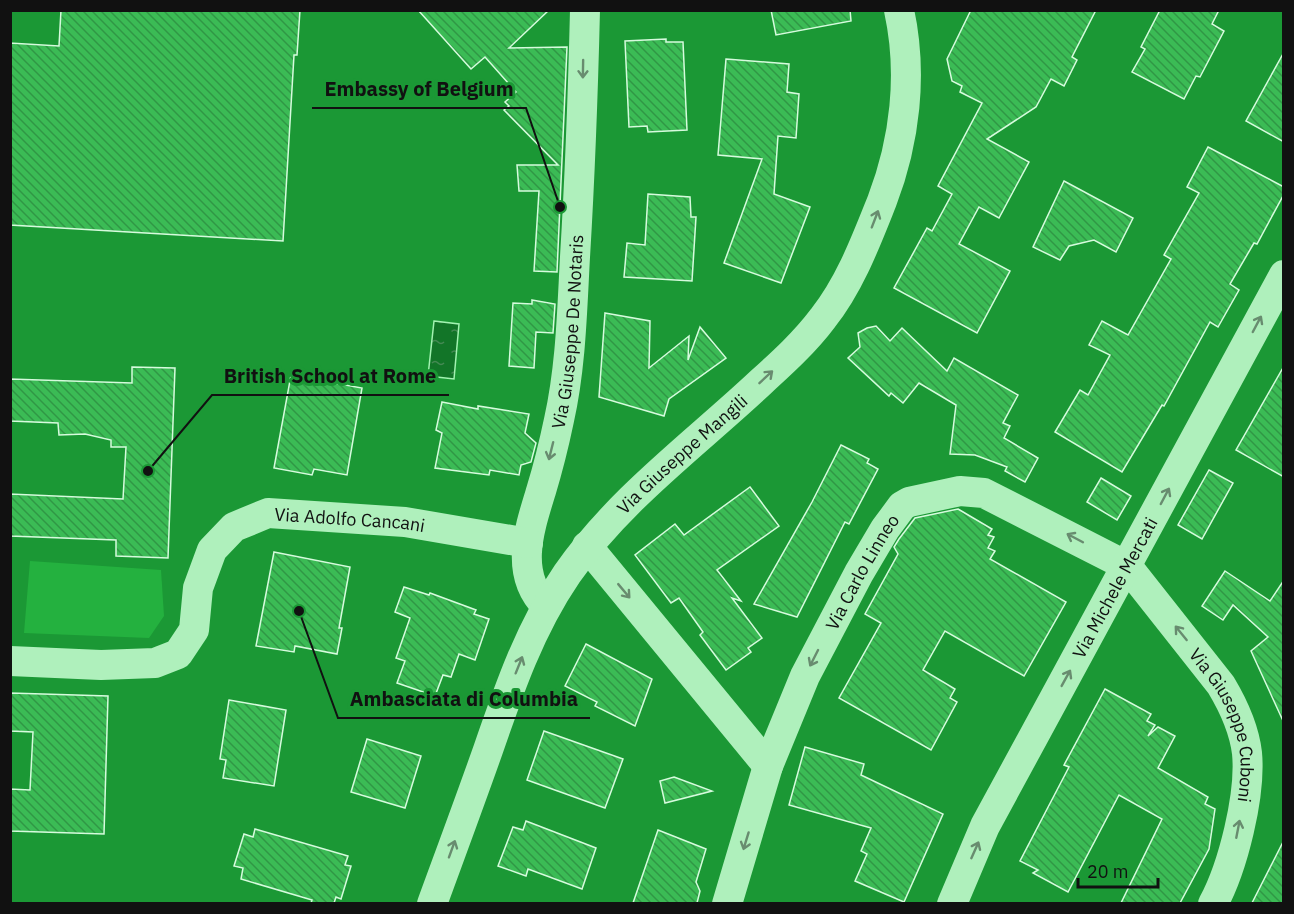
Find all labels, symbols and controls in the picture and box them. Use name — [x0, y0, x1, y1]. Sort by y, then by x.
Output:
one-way arrow — [578, 58, 589, 78]
callout: Embassy of Belgium — [312, 70, 526, 108]
text: Embassy of Belgium — [324, 75, 514, 102]
one-way arrow — [870, 210, 881, 228]
street label: Via Giuseppe De Notaris — [546, 234, 588, 431]
one-way arrow — [1251, 316, 1263, 333]
callout: British School at Rome — [212, 357, 449, 395]
text: British School at Rome — [224, 362, 436, 389]
one-way arrow — [758, 371, 773, 385]
street label: Via Giuseppe Mangili — [612, 389, 752, 519]
one-way arrow — [545, 441, 557, 460]
one-way arrow — [1160, 487, 1171, 505]
street label: Via Adolfo Cancani — [274, 502, 427, 537]
street label: Via Carlo Linneo — [820, 509, 904, 634]
street label: Via Michele Mercati — [1067, 513, 1162, 662]
one-way arrow — [1067, 532, 1084, 544]
one-way arrow — [618, 583, 631, 599]
one-way arrow — [1174, 625, 1187, 641]
street label: Via Giuseppe Cuboni — [1185, 643, 1259, 804]
one-way arrow — [808, 649, 820, 667]
one-way arrow — [514, 657, 525, 675]
one-way arrow — [1061, 669, 1072, 687]
callout: Ambasciata di Columbia — [338, 680, 590, 718]
text: Ambasciata di Columbia — [350, 685, 578, 712]
one-way arrow — [1233, 819, 1244, 839]
one-way arrow — [740, 831, 751, 850]
one-way arrow — [448, 840, 459, 858]
one-way arrow — [970, 841, 981, 859]
scale bar — [1078, 851, 1158, 889]
text: 20 m — [1087, 860, 1129, 883]

